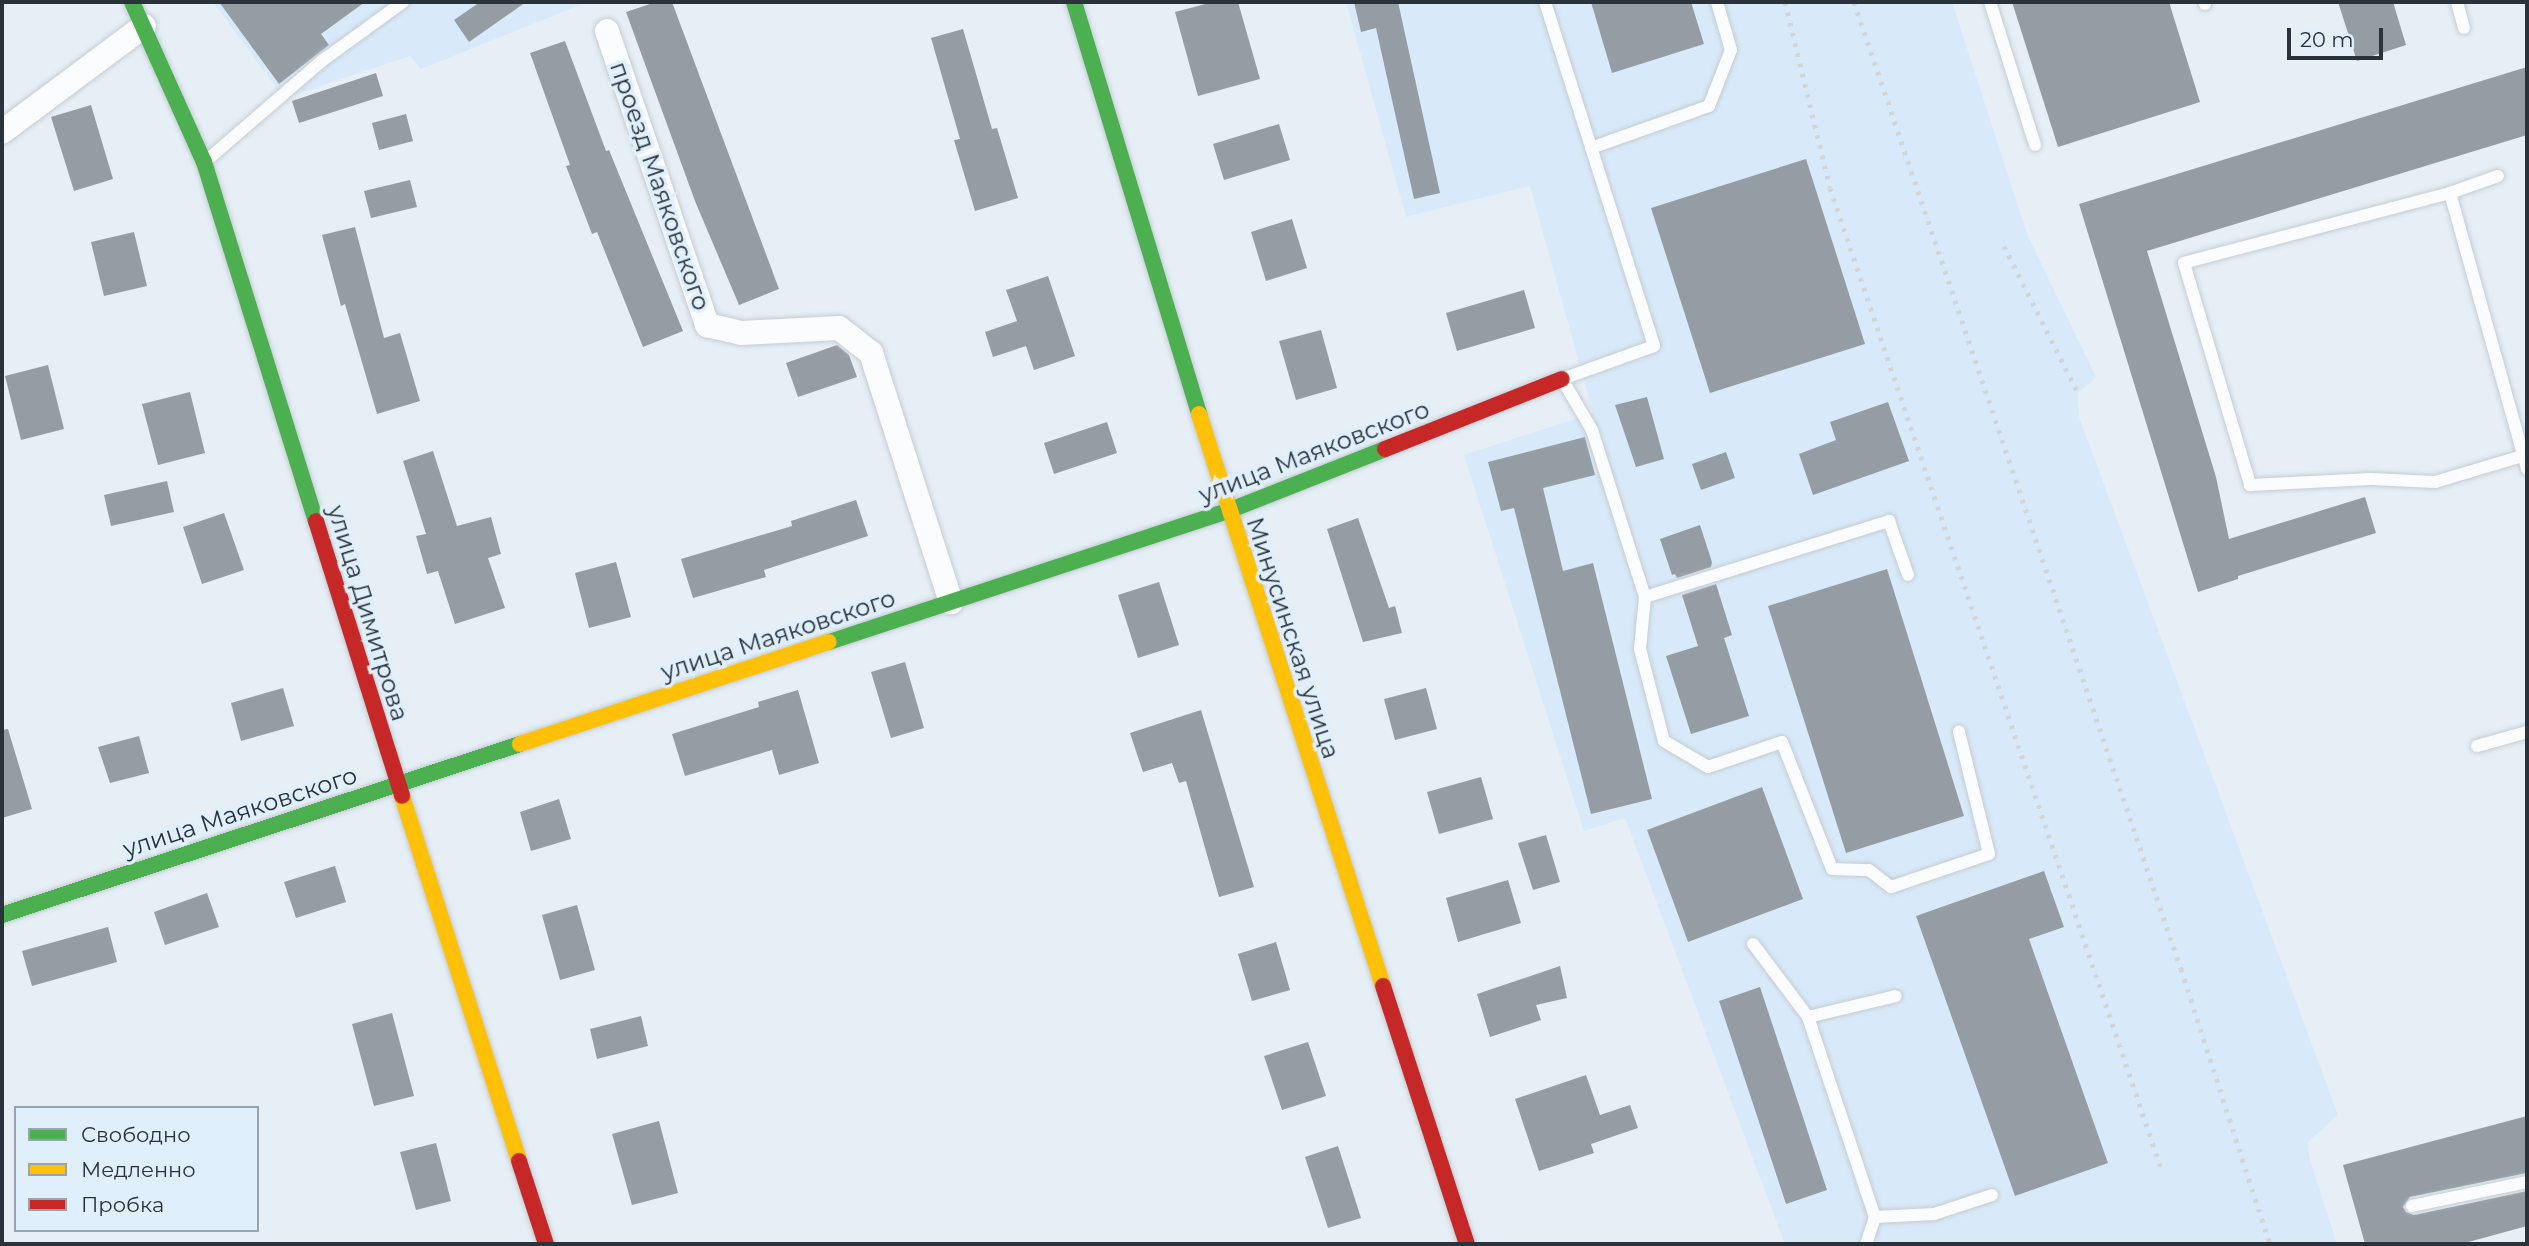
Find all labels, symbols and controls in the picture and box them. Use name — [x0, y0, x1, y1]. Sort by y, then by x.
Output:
scale bar — [2291, 14, 2387, 58]
text: 20 m — [2300, 27, 2354, 52]
street label: проезд Маяковского — [604, 58, 716, 314]
street label: улица Маяковского — [1195, 395, 1433, 509]
street label: улица Димитрова — [321, 502, 415, 724]
street label: Минусинская улица — [1240, 514, 1346, 762]
street label: улица Маяковского — [657, 584, 899, 686]
street label: улица Маяковского — [119, 761, 361, 863]
legend — [14, 1106, 259, 1232]
text: Свободно — [81, 1122, 191, 1147]
text: Медленно — [81, 1157, 196, 1182]
text: Пробка — [81, 1192, 164, 1217]

